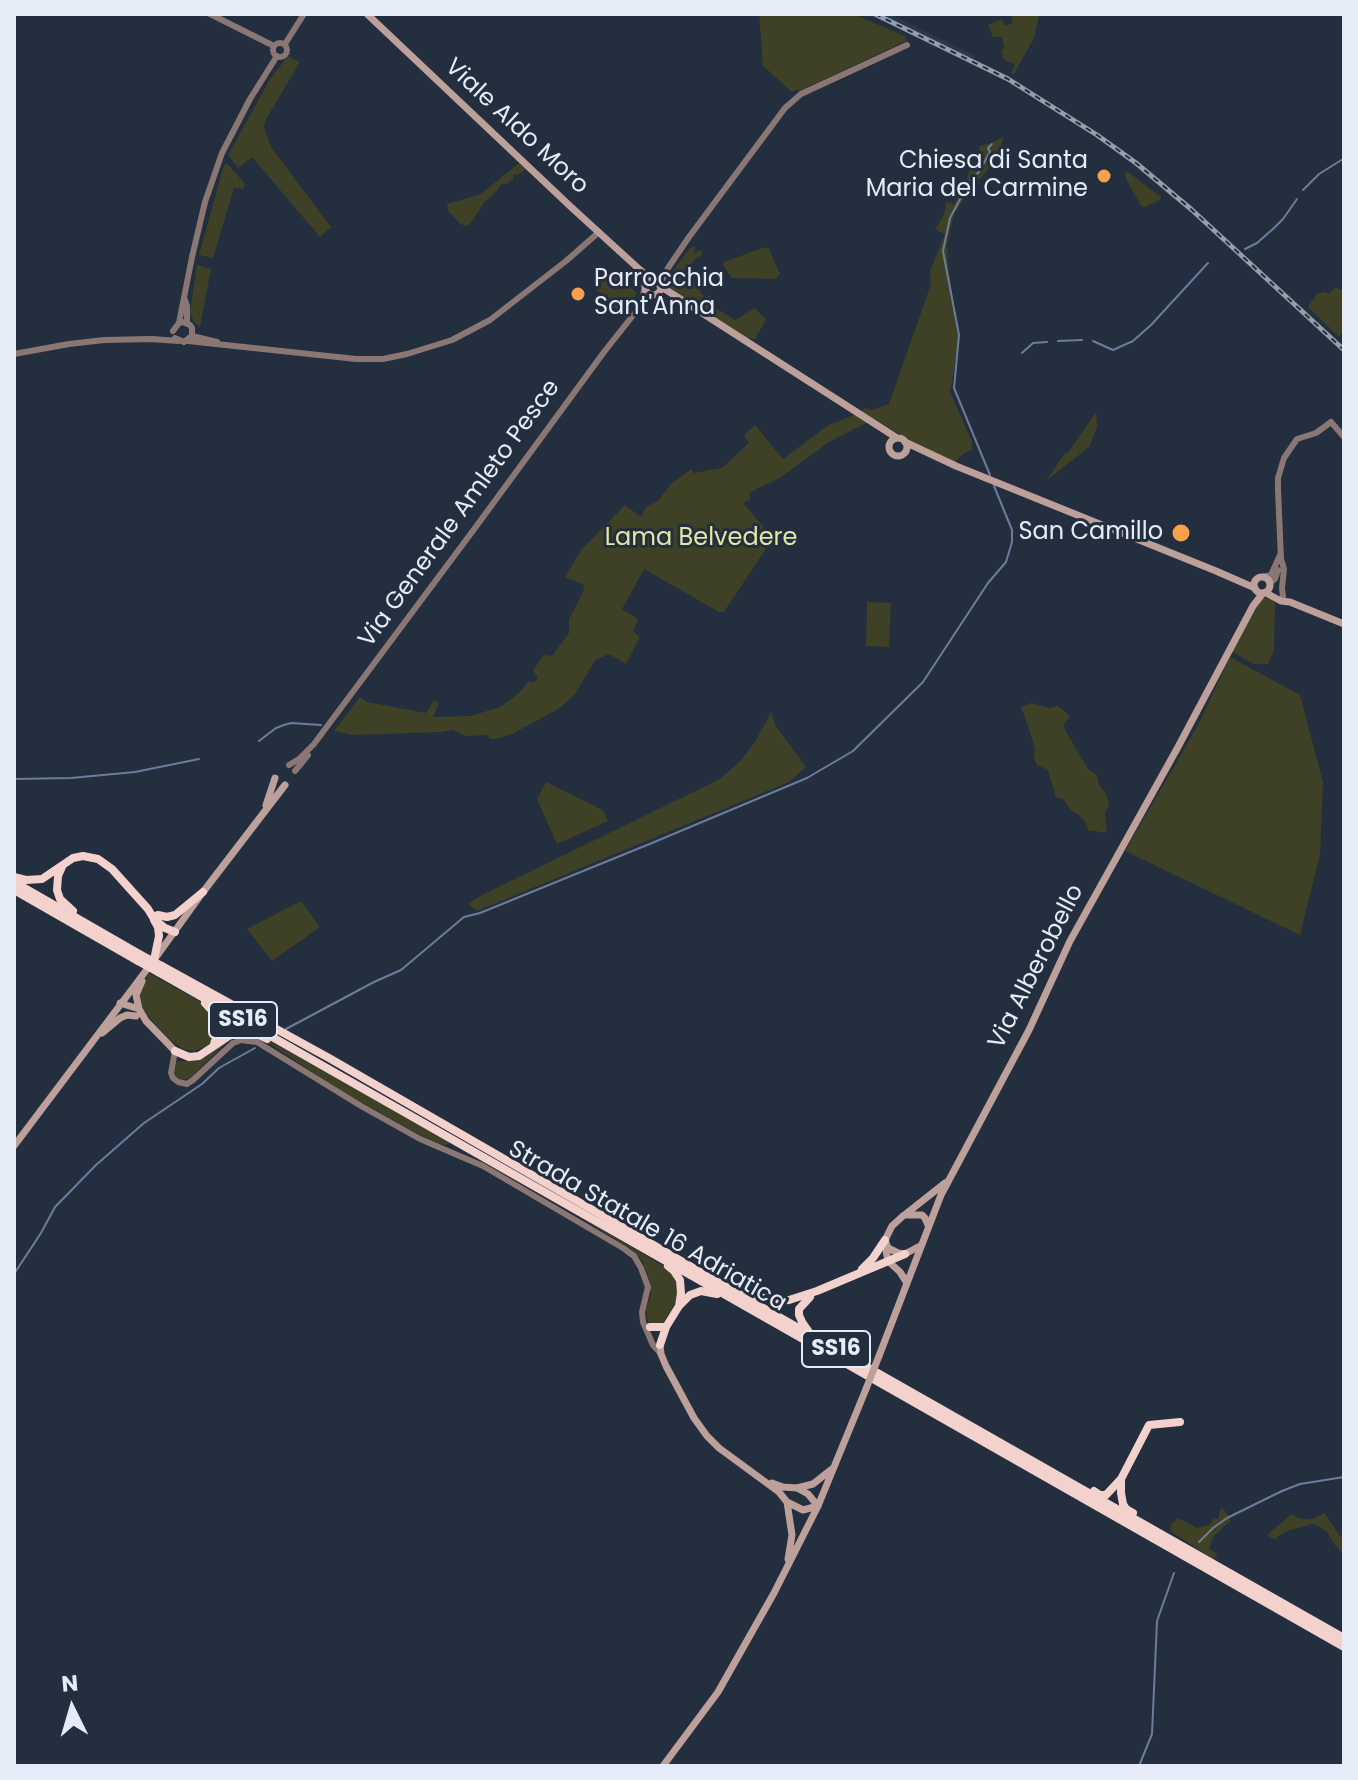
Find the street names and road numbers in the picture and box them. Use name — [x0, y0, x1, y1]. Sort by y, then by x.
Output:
street label: Viale Aldo Moro — [438, 53, 594, 201]
street label: Via Generale Amleto Pesce — [353, 375, 567, 653]
street label: Via Alberobello — [983, 880, 1091, 1054]
road number: SS16 — [209, 1002, 277, 1038]
street label: Strada Statale 16 Adriatica — [503, 1135, 791, 1319]
road number: SS16 — [802, 1331, 870, 1367]

